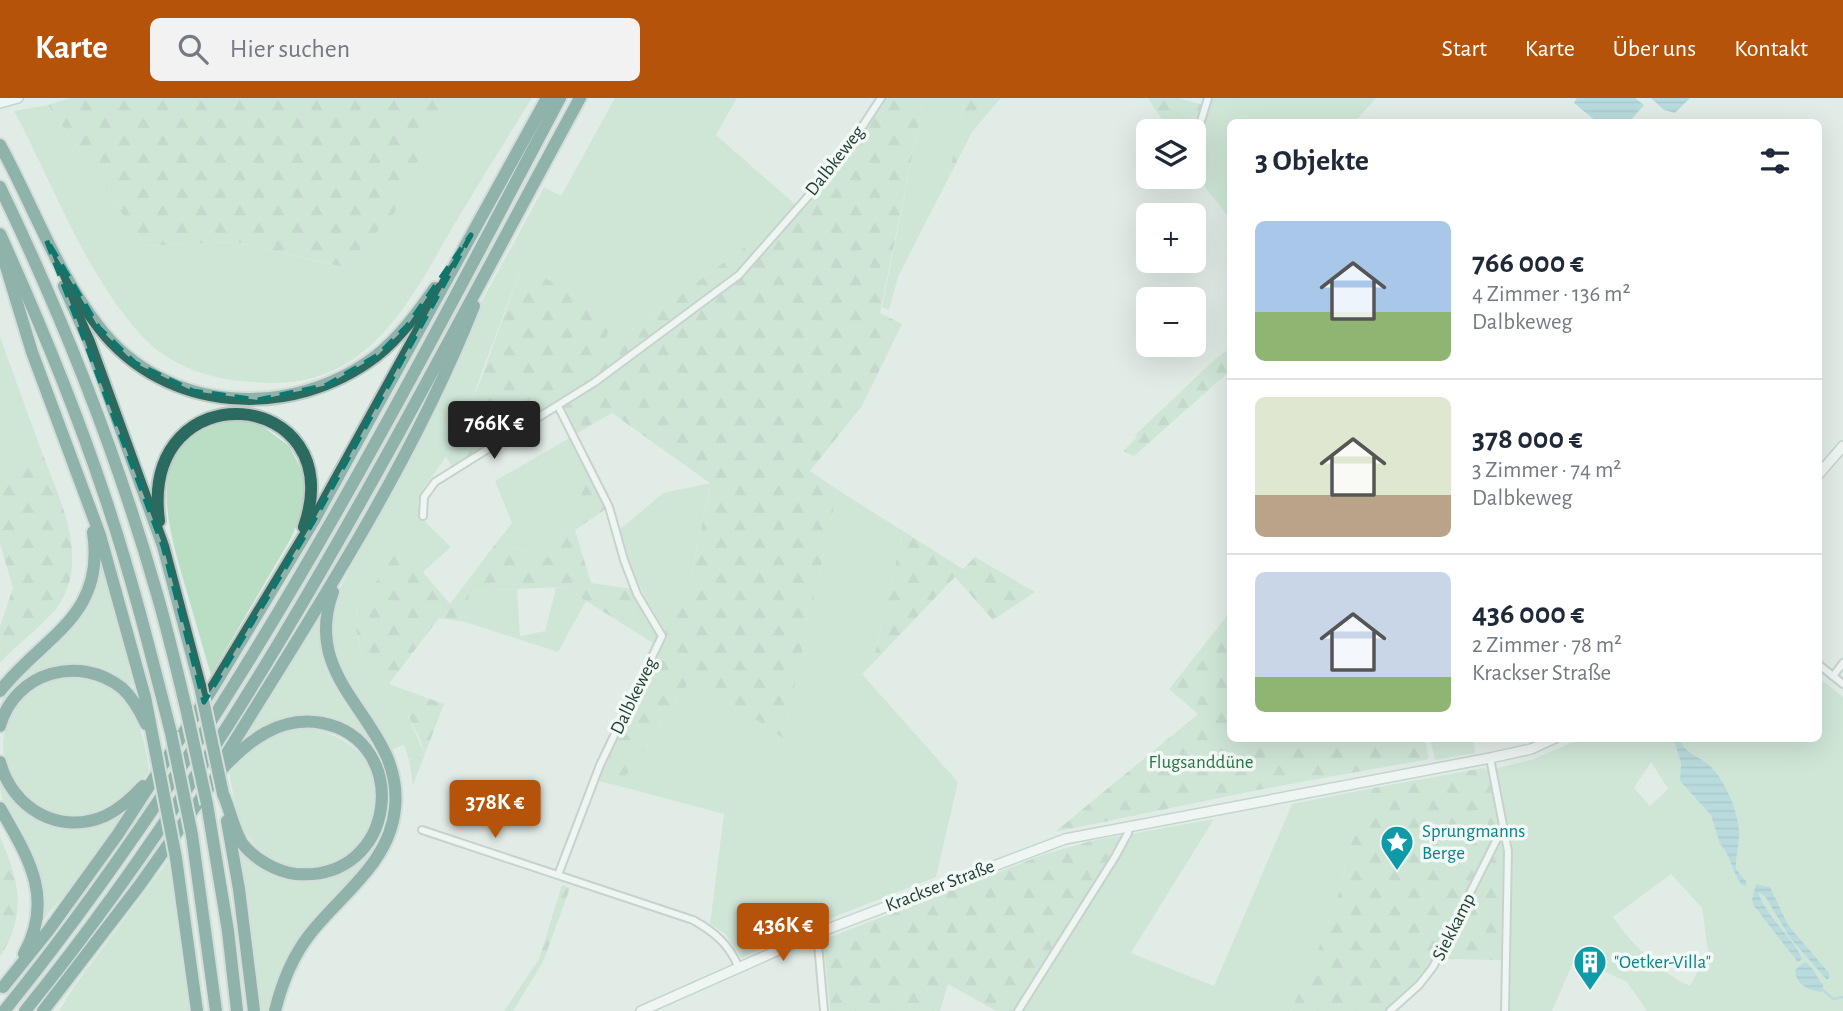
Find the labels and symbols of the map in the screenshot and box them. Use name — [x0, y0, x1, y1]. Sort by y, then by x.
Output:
street label: Dalbkeweg — [802, 122, 868, 200]
pin: 766K € — [437, 402, 551, 461]
street label: Dalbkeweg — [607, 654, 661, 737]
park label: Flugsanddüne — [1148, 753, 1254, 772]
pin: 378K € — [438, 780, 552, 840]
place label: Sprungmanns Berge — [1422, 822, 1525, 863]
place icon: Sprungmanns Berge — [1378, 823, 1416, 872]
street label: Krackser Straße — [883, 857, 997, 915]
street label: Siekkamp — [1429, 890, 1479, 964]
pin: 436K € — [726, 904, 840, 963]
building icon: "Oetker-Villa" — [1571, 943, 1609, 992]
place label: "Oetker-Villa" — [1614, 953, 1711, 972]

